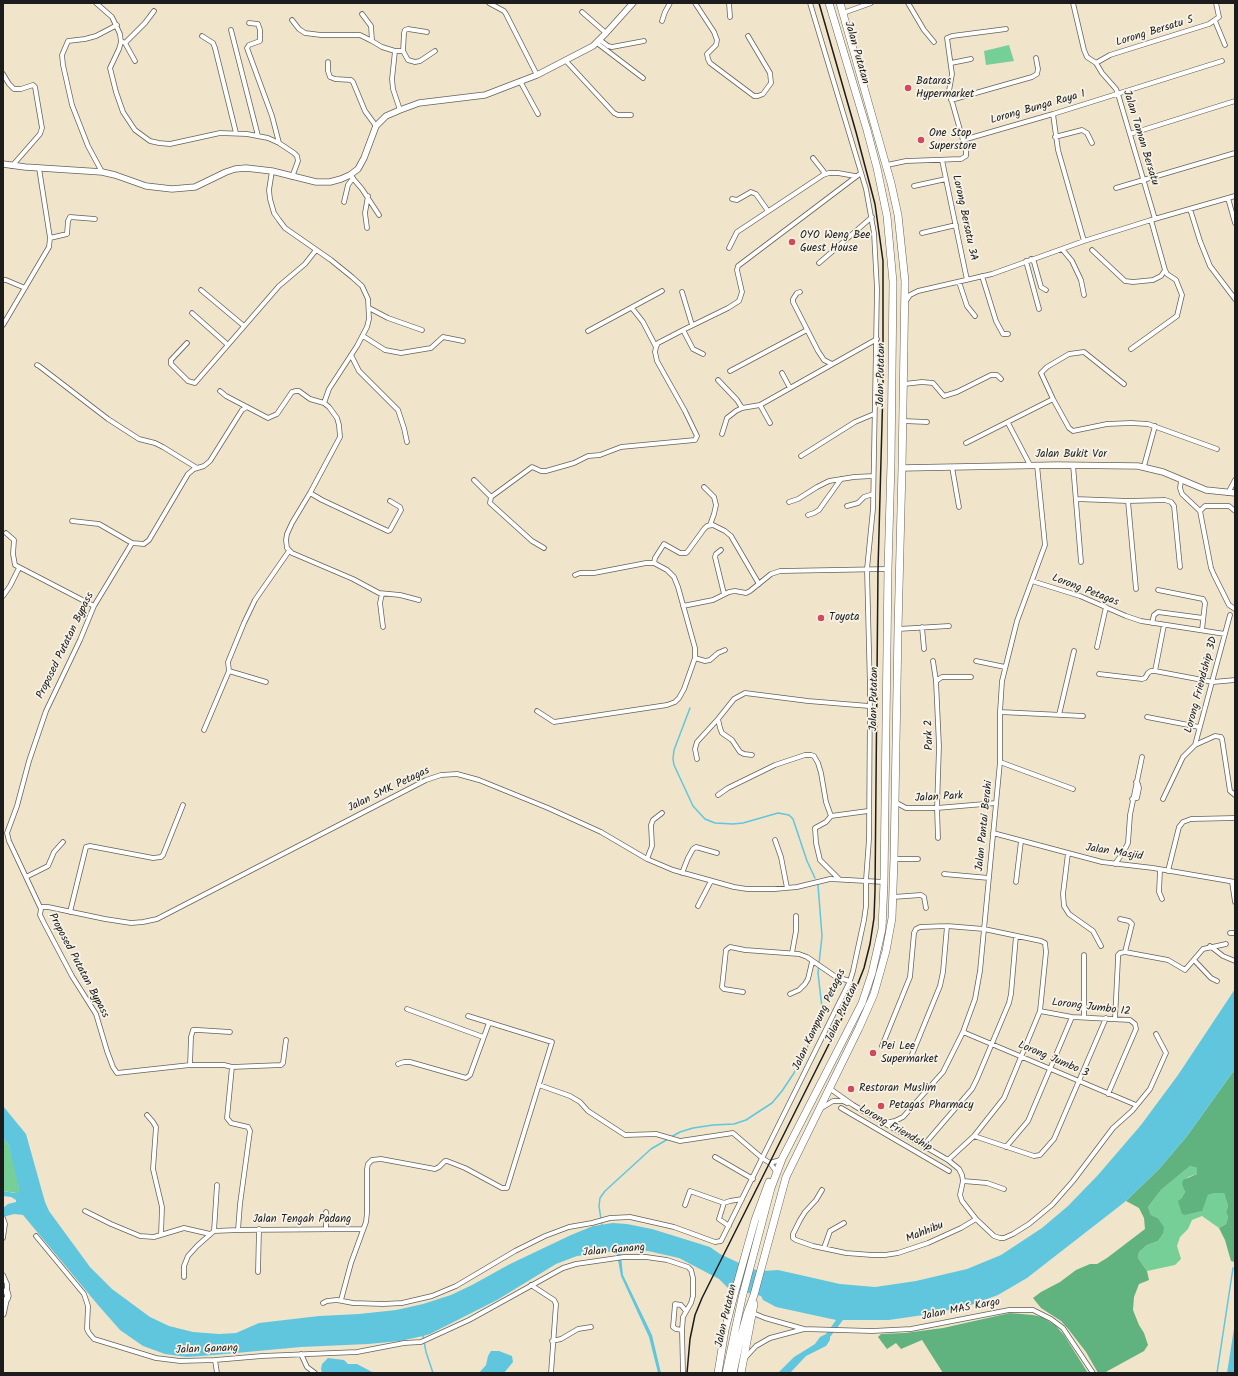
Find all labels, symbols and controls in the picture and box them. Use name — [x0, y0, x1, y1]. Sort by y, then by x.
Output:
street label: Lorong Bersatu 5 — [1115, 14, 1195, 50]
street label: Jalan Putatan — [841, 20, 871, 86]
place label: Bataras Hypermarket — [916, 75, 974, 101]
marker: Bataras Hypermarket — [903, 83, 913, 93]
street label: Lorong Bunga Raya 1 — [989, 88, 1087, 128]
street label: Jalan Taman Bersatu — [1119, 89, 1161, 187]
place label: One Stop Superstore — [929, 127, 976, 153]
marker: One Stop Superstore — [916, 135, 926, 145]
street label: Lorong Bersatu 3A — [948, 174, 980, 262]
place label: OYO Weng Bee Guest House — [800, 229, 870, 255]
marker: OYO Weng Bee Guest House — [787, 237, 797, 247]
street label: Jalan Putatan — [875, 343, 889, 407]
street label: Jalan Bukit Vor — [1035, 448, 1107, 462]
street label: Lorong Petagas — [1050, 572, 1120, 610]
street label: Proposed Putatan Bypass — [34, 591, 98, 701]
place label: Toyota — [829, 611, 859, 625]
marker: Toyota — [816, 613, 826, 623]
street label: Lorong Friendship 3D — [1183, 635, 1221, 735]
street label: Jalan Putatan — [868, 667, 882, 731]
street label: Park 2 — [923, 719, 937, 751]
street label: Jalan SMK Petagas — [346, 764, 432, 816]
street label: Jalan Pantai Berahi — [974, 780, 996, 872]
street label: Jalan Park — [915, 790, 963, 806]
street label: Jalan Masjid — [1084, 842, 1144, 864]
street label: Proposed Putatan Bypass — [45, 911, 111, 1021]
street label: Jalan Kampung Petagas — [791, 967, 849, 1073]
street label: Jalan Putatan — [823, 981, 863, 1045]
street label: Lorong Jumbo 12 — [1051, 997, 1131, 1019]
street label: Lorong Jumbo 3 — [1016, 1039, 1090, 1081]
place label: Pei Lee Supermarket — [881, 1040, 938, 1066]
marker: Pei Lee Supermarket — [868, 1048, 878, 1058]
place label: Restoran Muslim — [859, 1082, 936, 1096]
marker: Restoran Muslim — [846, 1084, 856, 1094]
place label: Petagas Pharmacy — [889, 1099, 973, 1113]
marker: Petagas Pharmacy — [876, 1101, 886, 1111]
street label: Lorong Friendship — [856, 1103, 934, 1155]
street label: Jalan Tengah Padang — [253, 1213, 351, 1227]
street label: Mahhibu — [904, 1220, 946, 1246]
street label: Jalan Ganang — [582, 1242, 646, 1260]
street label: Jalan Putatan — [713, 1283, 741, 1349]
street label: Jalan MAS Kargo — [921, 1296, 1001, 1324]
street label: Jalan Ganang — [176, 1342, 238, 1358]

